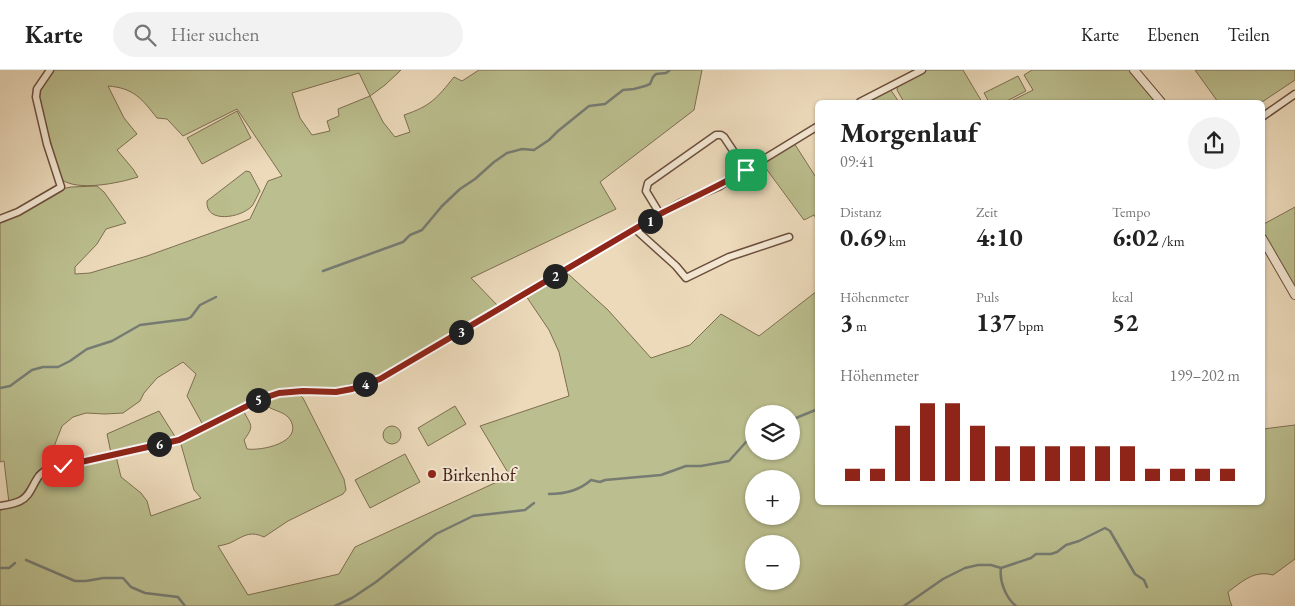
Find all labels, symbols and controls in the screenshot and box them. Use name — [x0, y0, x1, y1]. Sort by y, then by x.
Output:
search box — [113, 12, 463, 57]
text: Karte — [25, 19, 83, 50]
icon: search — [131, 21, 159, 49]
text: Hier suchen — [171, 22, 260, 47]
text: Karte — [1081, 23, 1119, 46]
text: Ebenen — [1147, 23, 1200, 46]
text: Teilen — [1228, 23, 1270, 46]
text: Morgenlauf — [840, 114, 978, 150]
button: share — [1188, 117, 1240, 169]
pin — [725, 149, 767, 191]
text: 09:41 — [840, 151, 875, 172]
icon: arrive — [732, 156, 760, 184]
text: Distanz — [840, 203, 881, 221]
text: Zeit — [976, 203, 998, 221]
text: Tempo — [1112, 203, 1150, 221]
pin: 1 — [638, 208, 662, 234]
text: 1 — [647, 212, 654, 230]
text: 0.69 — [840, 221, 886, 253]
text: 4:10 — [976, 221, 1023, 253]
text: 6:02 — [1112, 221, 1159, 253]
text: km — [886, 232, 906, 250]
text: /km — [1159, 232, 1185, 250]
pin: 2 — [542, 264, 568, 288]
text: 2 — [552, 267, 559, 285]
text: Höhenmeter — [840, 288, 909, 306]
text: Puls — [976, 288, 999, 306]
text: kcal — [1112, 288, 1133, 306]
text: 3 — [840, 306, 853, 338]
text: 137 — [976, 306, 1016, 338]
text: 52 — [1112, 306, 1138, 338]
text: m — [853, 317, 867, 335]
text: bpm — [1016, 317, 1044, 335]
pin: 3 — [448, 320, 474, 344]
text: 3 — [458, 323, 465, 341]
text: Höhenmeter — [840, 365, 919, 386]
text: 199–202 m — [1169, 365, 1240, 386]
pin: 4 — [352, 372, 378, 396]
text: 4 — [362, 375, 369, 393]
pin: 5 — [246, 388, 270, 412]
text: 5 — [255, 391, 262, 409]
map controls — [745, 405, 800, 590]
button: layers — [745, 405, 800, 460]
pin: 6 — [146, 432, 172, 456]
text: 6 — [156, 435, 163, 453]
pin — [42, 445, 84, 487]
icon: check — [49, 452, 77, 480]
place label: Birkenhof — [442, 462, 518, 487]
marker: Birkenhof — [426, 468, 438, 480]
button: + — [745, 470, 800, 525]
button: − — [745, 535, 800, 590]

